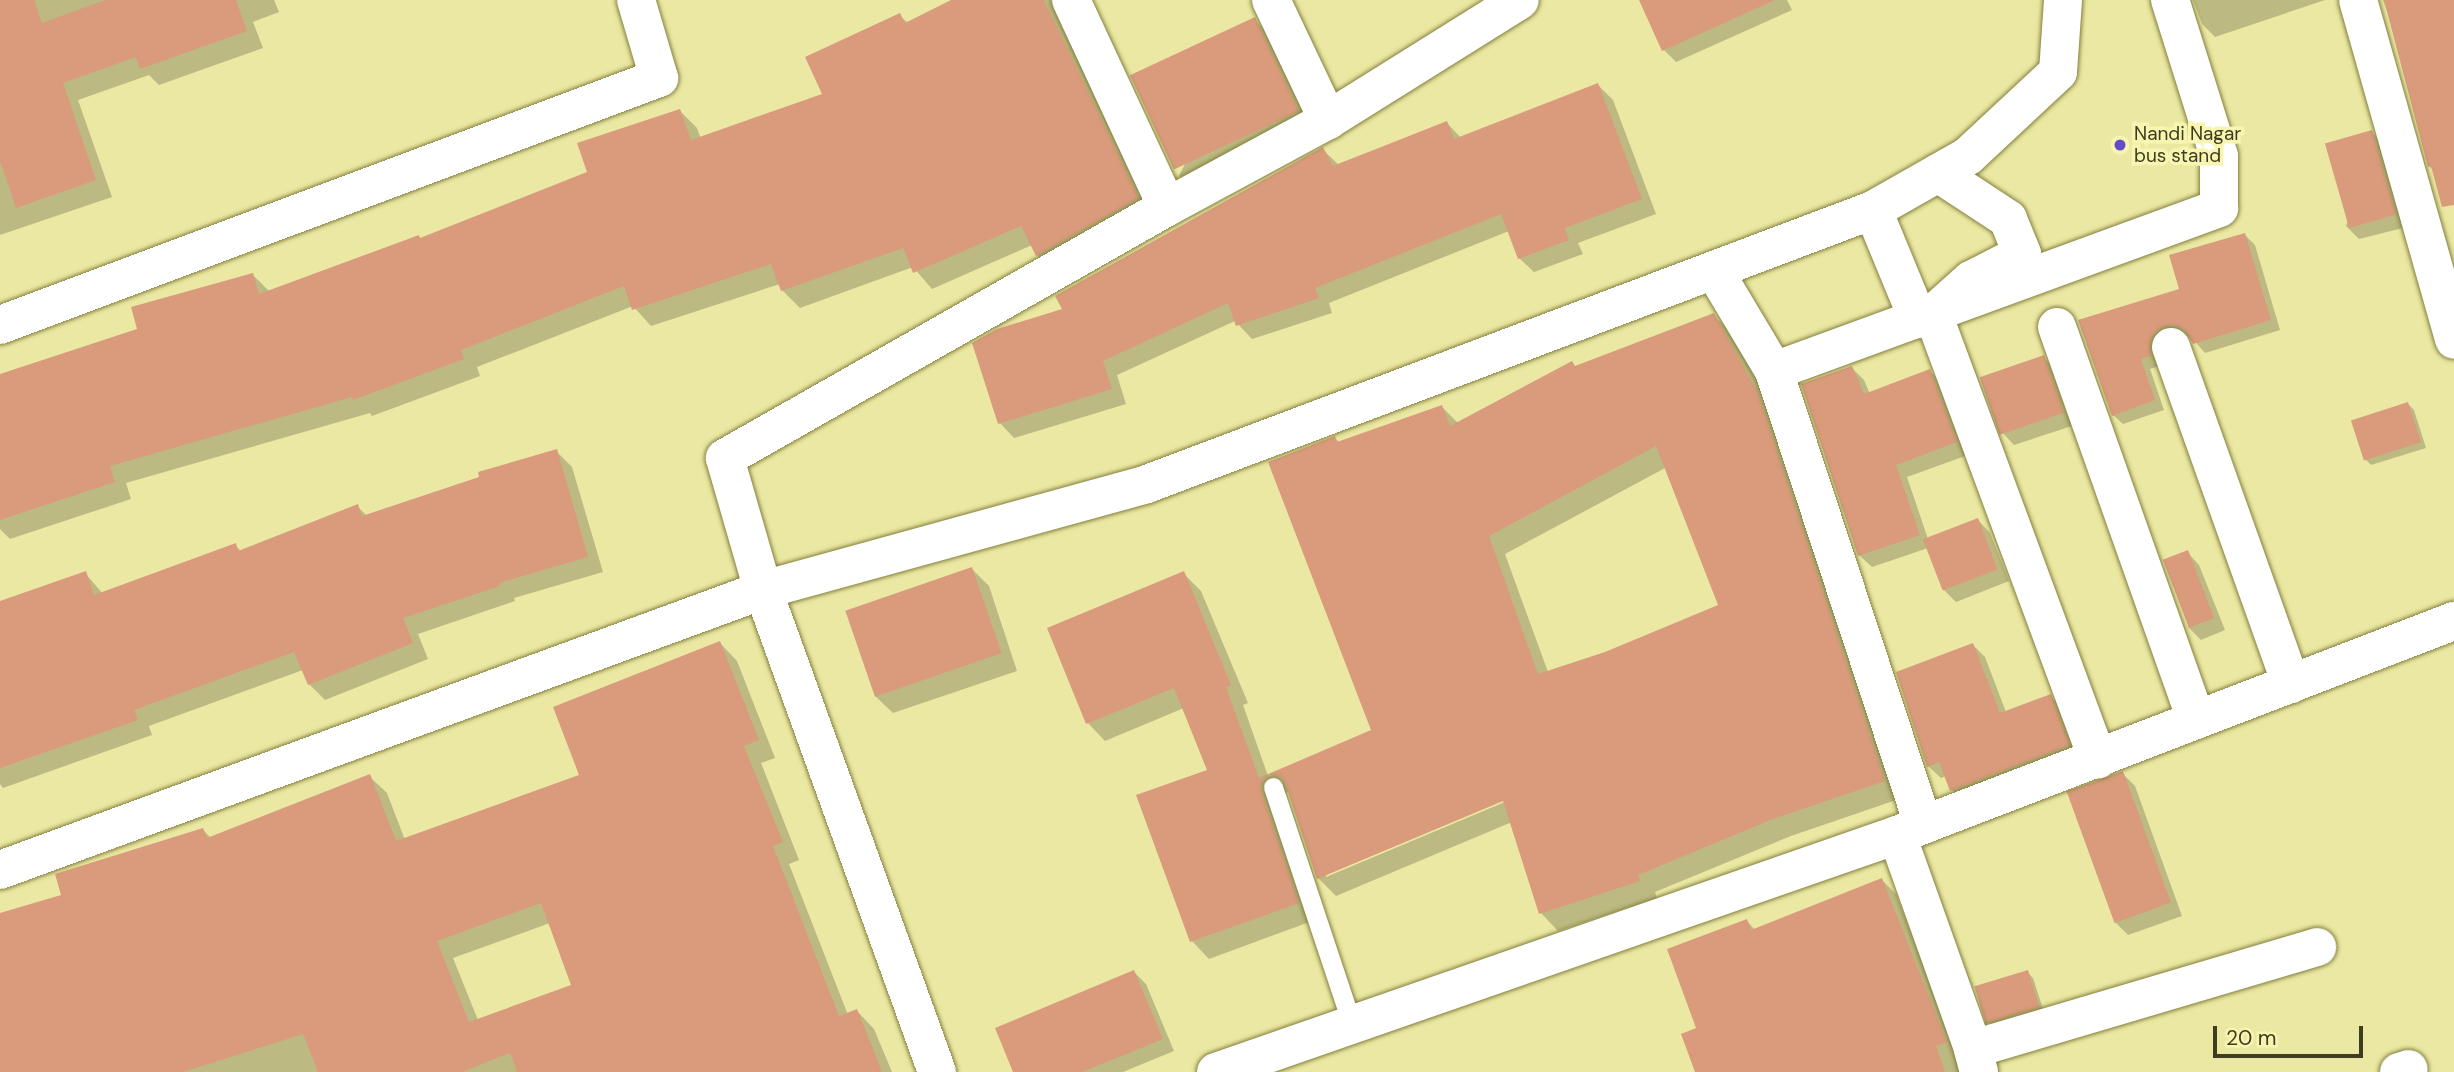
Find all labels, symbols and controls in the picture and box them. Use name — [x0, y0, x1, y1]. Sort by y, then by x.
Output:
place label: Nandi Nagar bus stand — [2134, 123, 2241, 167]
marker: Nandi Nagar bus stand — [2112, 137, 2128, 153]
scale bar — [2216, 1012, 2366, 1056]
text: 20 m — [2226, 1024, 2277, 1052]

